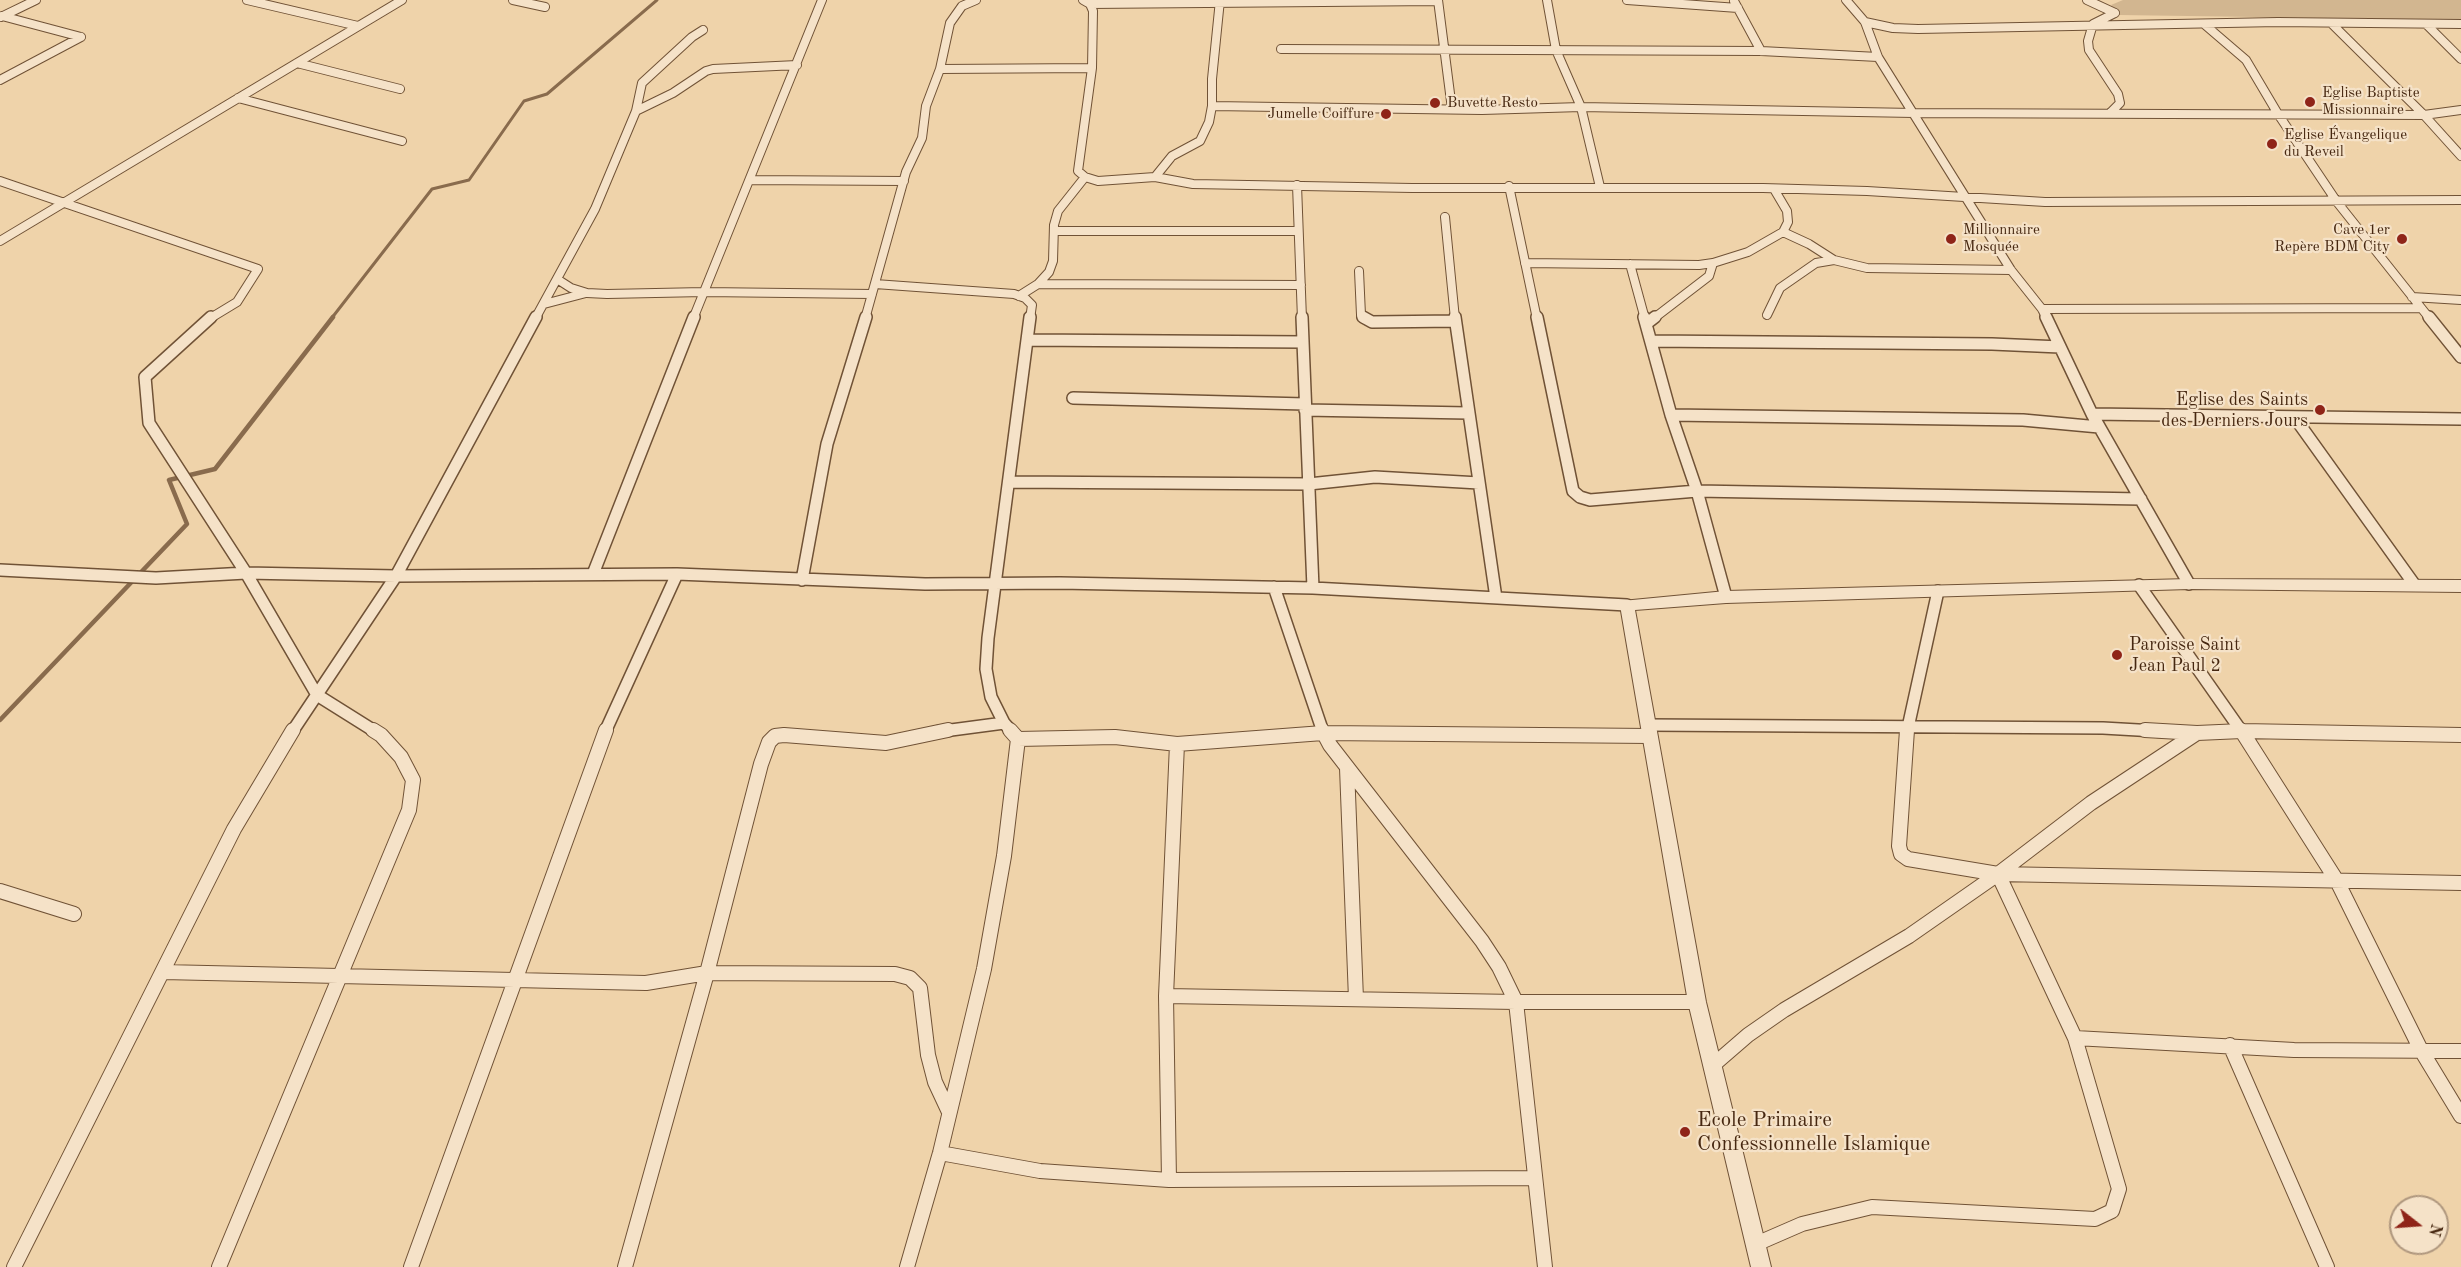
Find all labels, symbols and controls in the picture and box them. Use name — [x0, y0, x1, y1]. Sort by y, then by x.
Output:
place label: Eglise Baptiste Missionnaire — [2322, 84, 2420, 119]
place label: Buvette Resto — [1447, 94, 1538, 112]
marker: Eglise Baptiste Missionnaire — [2303, 95, 2317, 109]
marker: Buvette Resto — [1428, 96, 1442, 110]
place label: Jumelle Coiffure — [1267, 105, 1374, 123]
marker: Jumelle Coiffure — [1379, 107, 1393, 121]
place label: Eglise Évangelique du Reveil — [2284, 126, 2407, 161]
marker: Eglise Évangelique du Reveil — [2265, 137, 2279, 151]
place label: Millionnaire Mosquée — [1963, 221, 2040, 256]
place label: Cave 1er Repère BDM City — [2274, 221, 2390, 256]
marker: Millionnaire Mosquée — [1944, 232, 1958, 246]
marker: Cave 1er Repère BDM City — [2395, 232, 2409, 246]
place label: Eglise des Saints des Derniers Jours — [2161, 389, 2308, 432]
marker: Eglise des Saints des Derniers Jours — [2313, 403, 2327, 417]
place label: Paroisse Saint Jean Paul 2 — [2129, 634, 2240, 676]
marker: Paroisse Saint Jean Paul 2 — [2110, 648, 2124, 662]
place label: Ecole Primaire Confessionnelle Islamique — [1697, 1107, 1930, 1157]
marker: Ecole Primaire Confessionnelle Islamique — [1678, 1125, 1692, 1139]
north arrow — [2389, 1195, 2449, 1255]
text: N — [2425, 1221, 2444, 1238]

